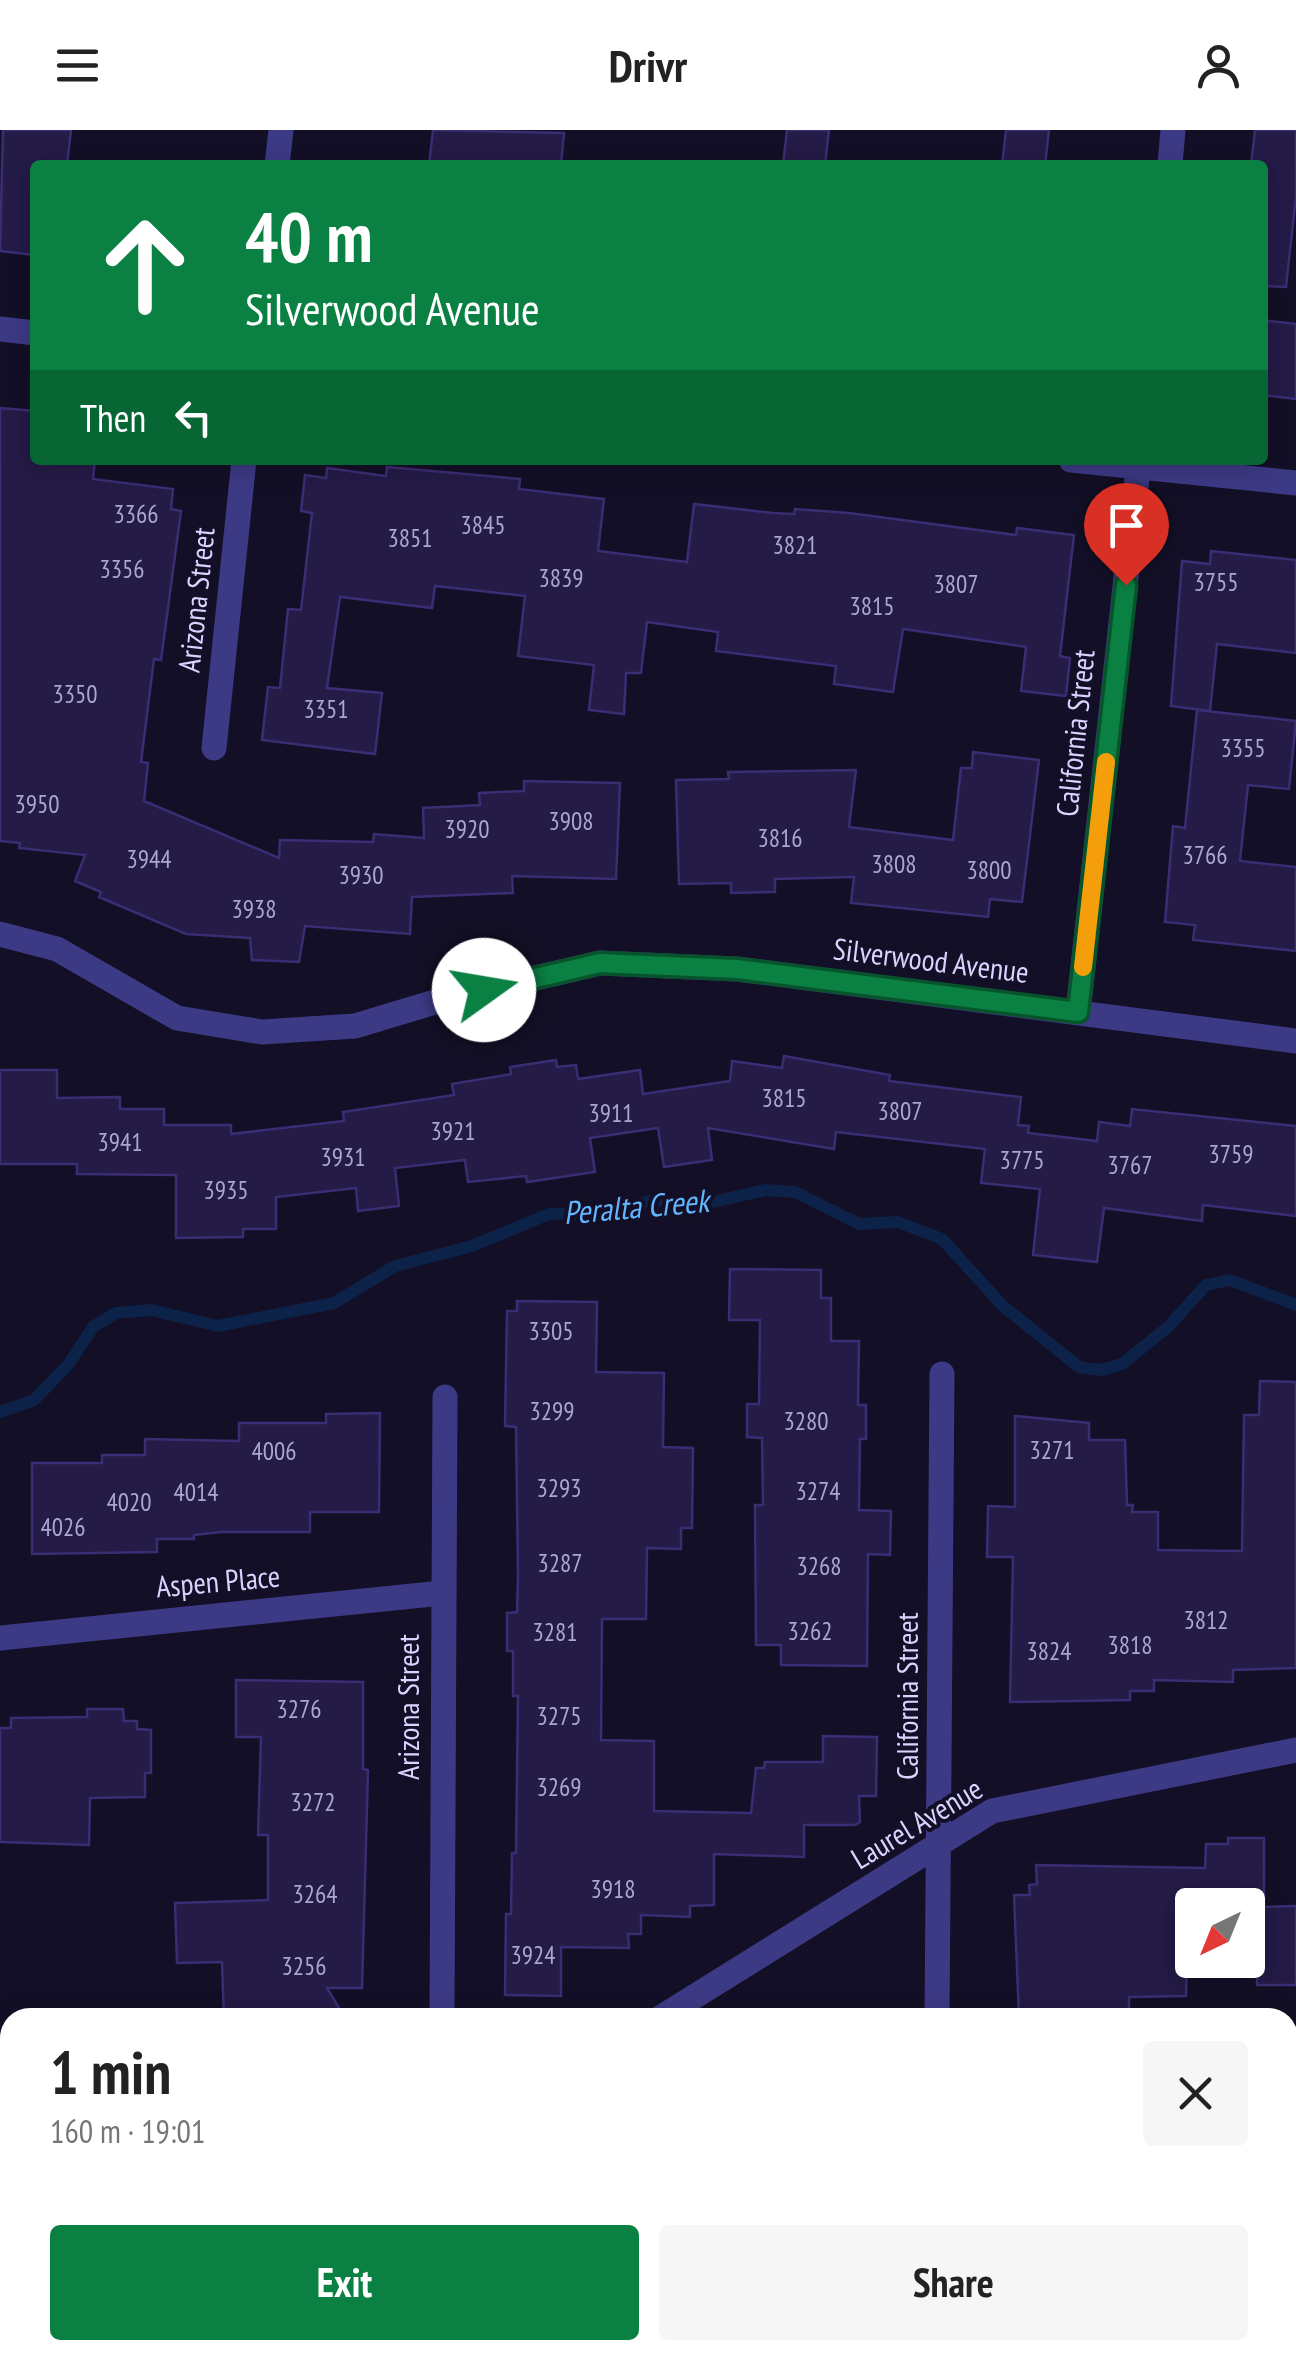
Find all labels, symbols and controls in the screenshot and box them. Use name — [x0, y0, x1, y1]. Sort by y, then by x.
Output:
text: Drivr — [609, 36, 687, 94]
icon: menu — [50, 38, 105, 93]
icon: person — [1191, 38, 1246, 93]
text: 40 m — [245, 191, 373, 281]
icon: ahead — [80, 200, 210, 330]
text: Silverwood Avenue — [245, 279, 540, 337]
icon: left — [166, 390, 221, 445]
text: Then — [80, 393, 146, 442]
pin — [1084, 483, 1169, 586]
house number: 3366 — [113, 498, 159, 530]
icon: arrive — [1099, 498, 1154, 553]
house number: 3845 — [460, 509, 506, 541]
house number: 3851 — [387, 522, 433, 554]
street label: Arizona Street — [168, 524, 223, 674]
house number: 3821 — [772, 529, 818, 561]
house number: 3356 — [99, 553, 145, 585]
house number: 3839 — [538, 562, 584, 594]
house number: 3755 — [1193, 566, 1239, 598]
house number: 3807 — [933, 568, 979, 600]
house number: 3815 — [849, 590, 895, 622]
street label: California Street — [1046, 647, 1103, 818]
house number: 3350 — [52, 678, 98, 710]
house number: 3351 — [303, 693, 349, 725]
house number: 3355 — [1220, 732, 1266, 764]
house number: 3950 — [14, 788, 60, 820]
house number: 3908 — [548, 805, 594, 837]
house number: 3920 — [444, 813, 490, 845]
house number: 3816 — [757, 822, 803, 854]
house number: 3766 — [1182, 839, 1228, 871]
house number: 3944 — [126, 843, 172, 875]
house number: 3808 — [871, 848, 917, 880]
house number: 3800 — [966, 854, 1012, 886]
house number: 3930 — [338, 859, 384, 891]
house number: 3938 — [231, 893, 277, 925]
street label: Silverwood Avenue — [831, 928, 1031, 991]
position arrow — [432, 938, 536, 1042]
house number: 3815 — [761, 1082, 807, 1114]
house number: 3807 — [877, 1095, 923, 1127]
house number: 3911 — [588, 1097, 634, 1129]
house number: 3921 — [430, 1115, 476, 1147]
house number: 3941 — [97, 1126, 143, 1158]
house number: 3759 — [1208, 1138, 1254, 1170]
house number: 3931 — [320, 1141, 366, 1173]
house number: 3775 — [999, 1144, 1045, 1176]
house number: 3767 — [1107, 1149, 1153, 1181]
house number: 3935 — [203, 1174, 249, 1206]
water label: Peralta Creek — [561, 1178, 714, 1233]
house number: 3305 — [528, 1315, 574, 1347]
house number: 3299 — [529, 1395, 575, 1427]
house number: 3280 — [783, 1405, 829, 1437]
house number: 3271 — [1029, 1434, 1075, 1466]
house number: 4006 — [251, 1435, 297, 1467]
house number: 3293 — [536, 1472, 582, 1504]
house number: 3274 — [795, 1475, 841, 1507]
house number: 4014 — [173, 1476, 219, 1508]
house number: 4020 — [106, 1486, 152, 1518]
house number: 4026 — [40, 1511, 86, 1543]
house number: 3287 — [537, 1547, 583, 1579]
house number: 3268 — [796, 1550, 842, 1582]
street label: Aspen Place — [154, 1556, 282, 1605]
house number: 3812 — [1183, 1604, 1229, 1636]
street label: California Street — [887, 1611, 926, 1780]
house number: 3262 — [787, 1615, 833, 1647]
house number: 3281 — [532, 1616, 578, 1648]
house number: 3818 — [1107, 1629, 1153, 1661]
street label: Arizona Street — [388, 1633, 427, 1780]
house number: 3824 — [1026, 1635, 1072, 1667]
house number: 3276 — [276, 1693, 322, 1725]
house number: 3275 — [536, 1700, 582, 1732]
street label: Laurel Avenue — [844, 1768, 989, 1877]
house number: 3269 — [536, 1771, 582, 1803]
house number: 3272 — [290, 1786, 336, 1818]
house number: 3918 — [590, 1873, 636, 1905]
house number: 3264 — [292, 1878, 338, 1910]
north arrow — [1175, 1888, 1265, 1978]
map controls — [1175, 1888, 1265, 1978]
house number: 3924 — [510, 1939, 556, 1971]
house number: 3256 — [281, 1950, 327, 1982]
text: 1 min — [50, 2033, 171, 2111]
button: close — [1143, 2041, 1248, 2146]
text: 160 m · 19:01 — [50, 2110, 205, 2152]
button: Exit — [50, 2225, 639, 2340]
button: Share — [659, 2225, 1248, 2340]

